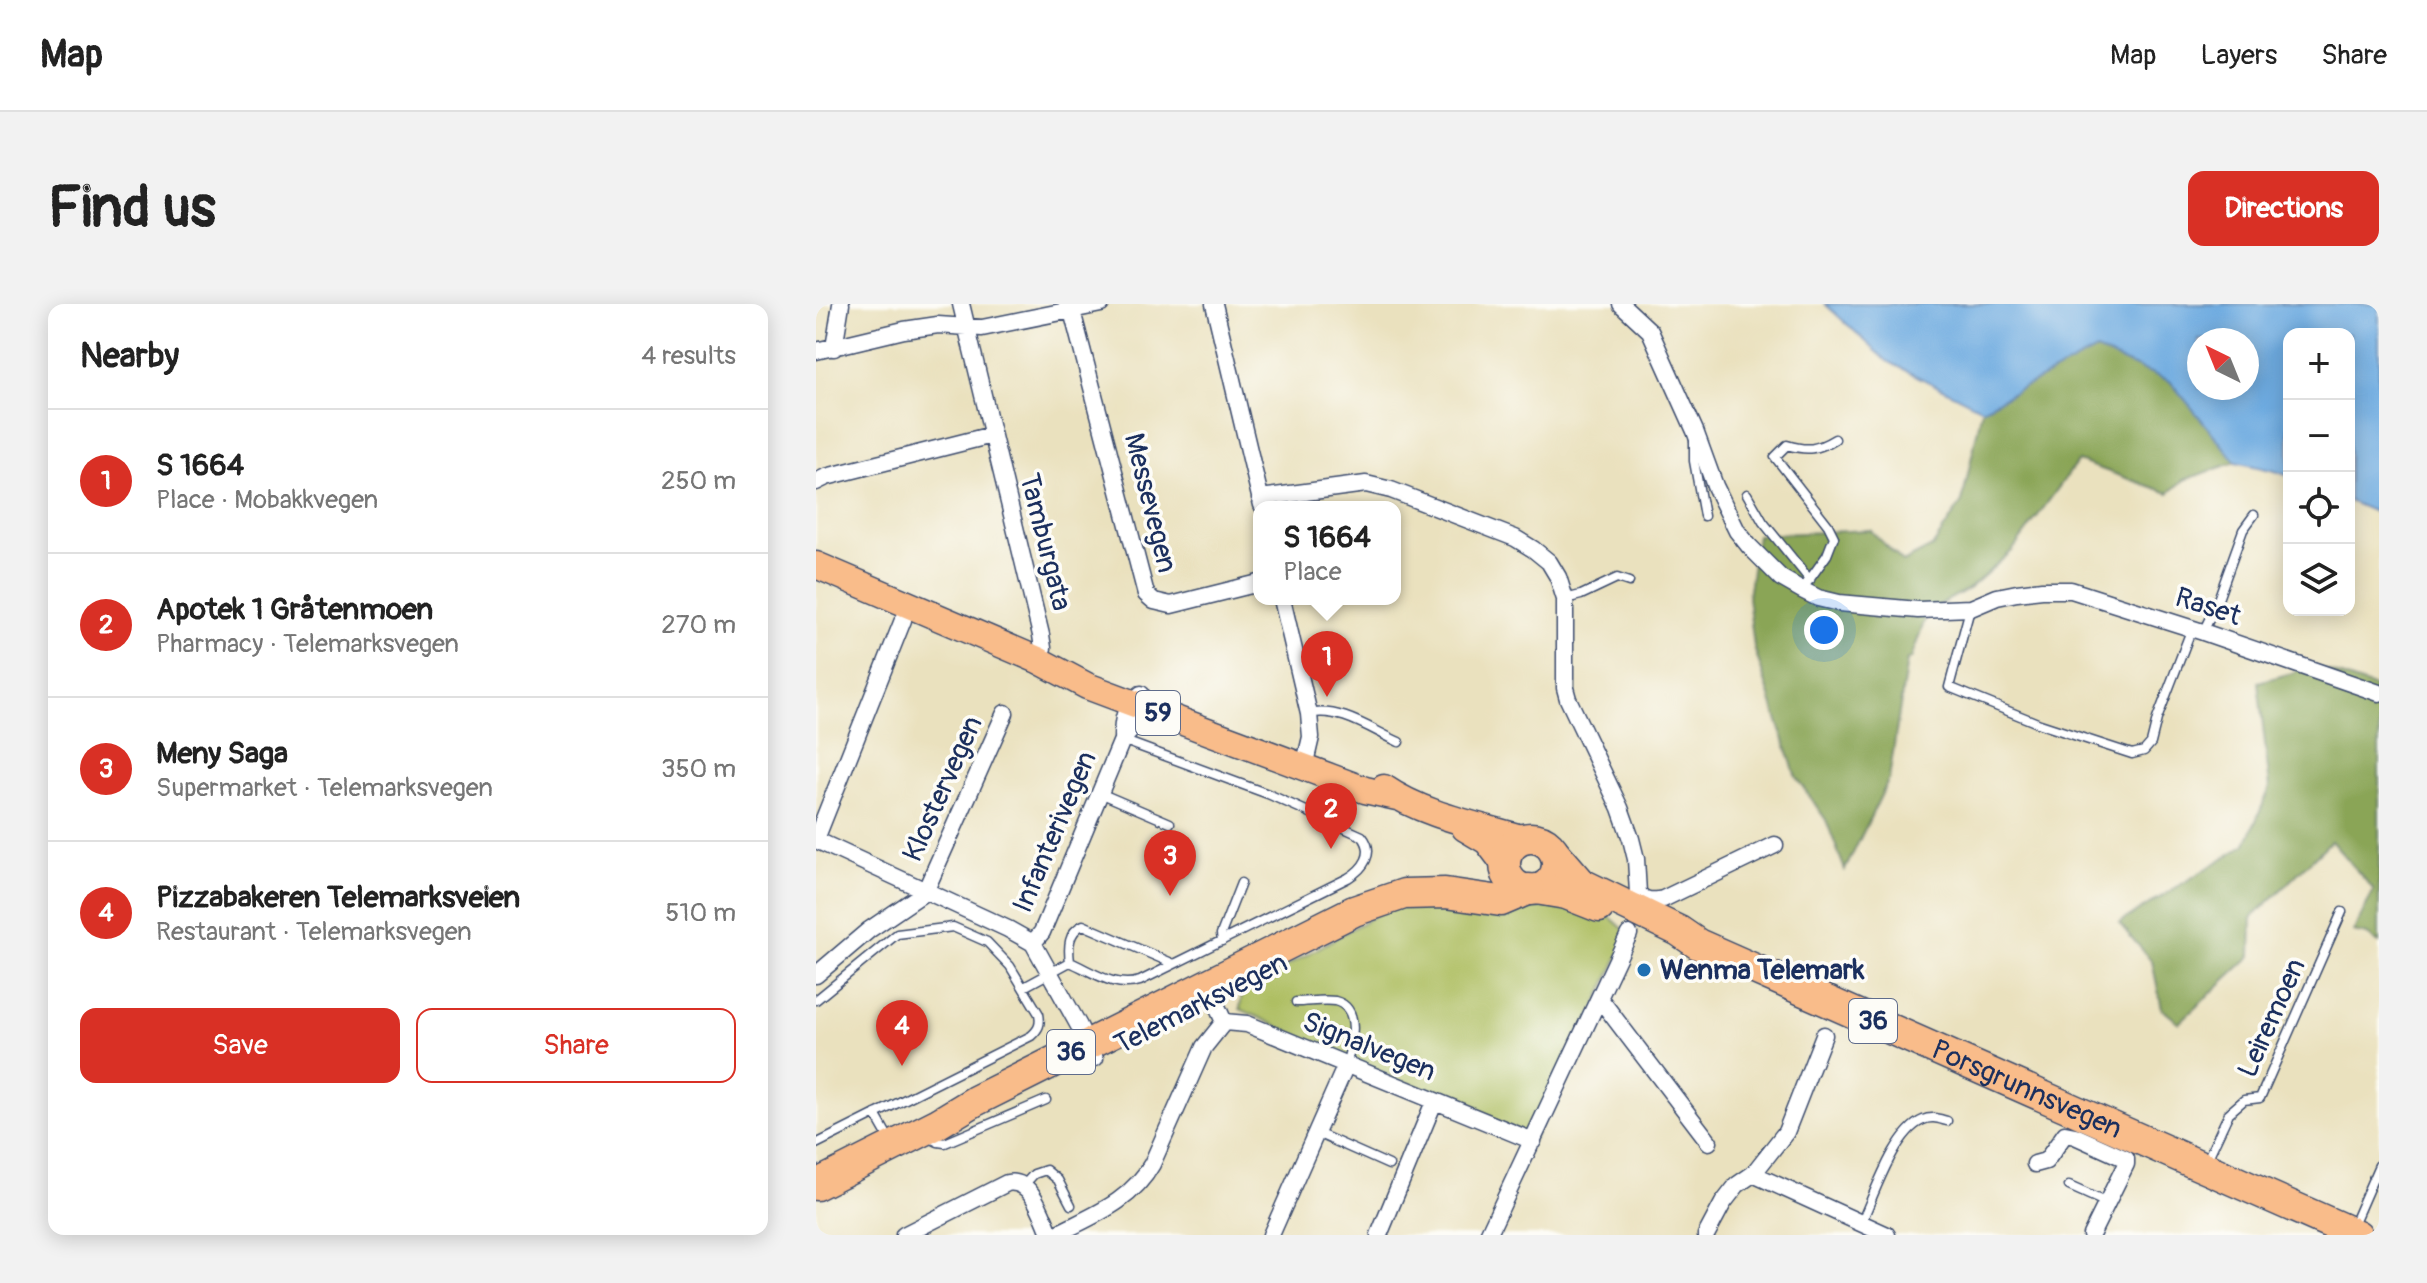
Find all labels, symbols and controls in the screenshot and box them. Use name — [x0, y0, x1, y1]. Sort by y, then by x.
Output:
text: Map — [40, 31, 103, 79]
text: Map — [2110, 38, 2156, 73]
text: Layers — [2200, 38, 2277, 73]
text: Share — [2321, 38, 2387, 73]
button: Directions — [2188, 171, 2379, 246]
text: Find us — [48, 174, 216, 243]
north arrow — [2187, 328, 2259, 400]
map controls — [2283, 328, 2355, 616]
button: + — [2283, 328, 2355, 400]
text: Nearby — [80, 335, 179, 378]
text: 4 results — [641, 340, 736, 372]
button: − — [2283, 400, 2355, 472]
street label: Messevegen — [1116, 430, 1184, 576]
text: S 1664 — [156, 447, 244, 484]
text: 1 — [101, 465, 111, 497]
text: 250 m — [661, 465, 736, 497]
street label: Tamburgata — [1011, 470, 1079, 614]
button: locate — [2283, 472, 2355, 544]
text: Place · Mobakkvegen — [156, 484, 378, 516]
popup — [1253, 501, 1401, 605]
text: S 1664 — [1283, 519, 1371, 556]
button: layers — [2283, 544, 2355, 616]
text: Place — [1283, 556, 1342, 588]
street label: Raset — [2171, 580, 2246, 634]
text: Apotek 1 Gråtenmoen — [156, 591, 433, 628]
text: 2 — [99, 609, 113, 641]
text: 270 m — [661, 609, 736, 641]
your location — [1804, 610, 1844, 650]
text: Pharmacy · Telemarksvegen — [156, 628, 459, 660]
pin: 1 — [1301, 631, 1353, 697]
road number: 59 — [1136, 691, 1180, 735]
street label: Klostervegen — [895, 711, 991, 867]
text: Meny Saga — [156, 735, 288, 772]
street label: Infanterivegen — [1005, 746, 1105, 918]
text: 3 — [99, 753, 113, 785]
text: 350 m — [661, 753, 736, 785]
text: Supermarket · Telemarksvegen — [156, 772, 493, 804]
pin: 2 — [1305, 783, 1357, 849]
pin: 3 — [1144, 830, 1196, 896]
text: Pizzabakeren Telemarksveien — [156, 879, 520, 916]
text: 4 — [98, 897, 114, 929]
text: 510 m — [665, 897, 736, 929]
text: Restaurant · Telemarksvegen — [156, 916, 472, 948]
street label: Telemarksvegen — [1109, 945, 1293, 1063]
place label: Wenma Telemark — [1660, 953, 1865, 988]
street label: Leiremoen — [2230, 953, 2314, 1083]
marker: Wenma Telemark — [1635, 961, 1653, 979]
road number: 36 — [1849, 999, 1897, 1043]
pin: 4 — [876, 1000, 928, 1066]
street label: Signalvegen — [1297, 1004, 1441, 1090]
button: Save — [80, 1008, 400, 1083]
button: Share — [416, 1008, 736, 1083]
road number: 36 — [1047, 1030, 1095, 1074]
street label: Porsgrunnsvegen — [1926, 1032, 2127, 1147]

